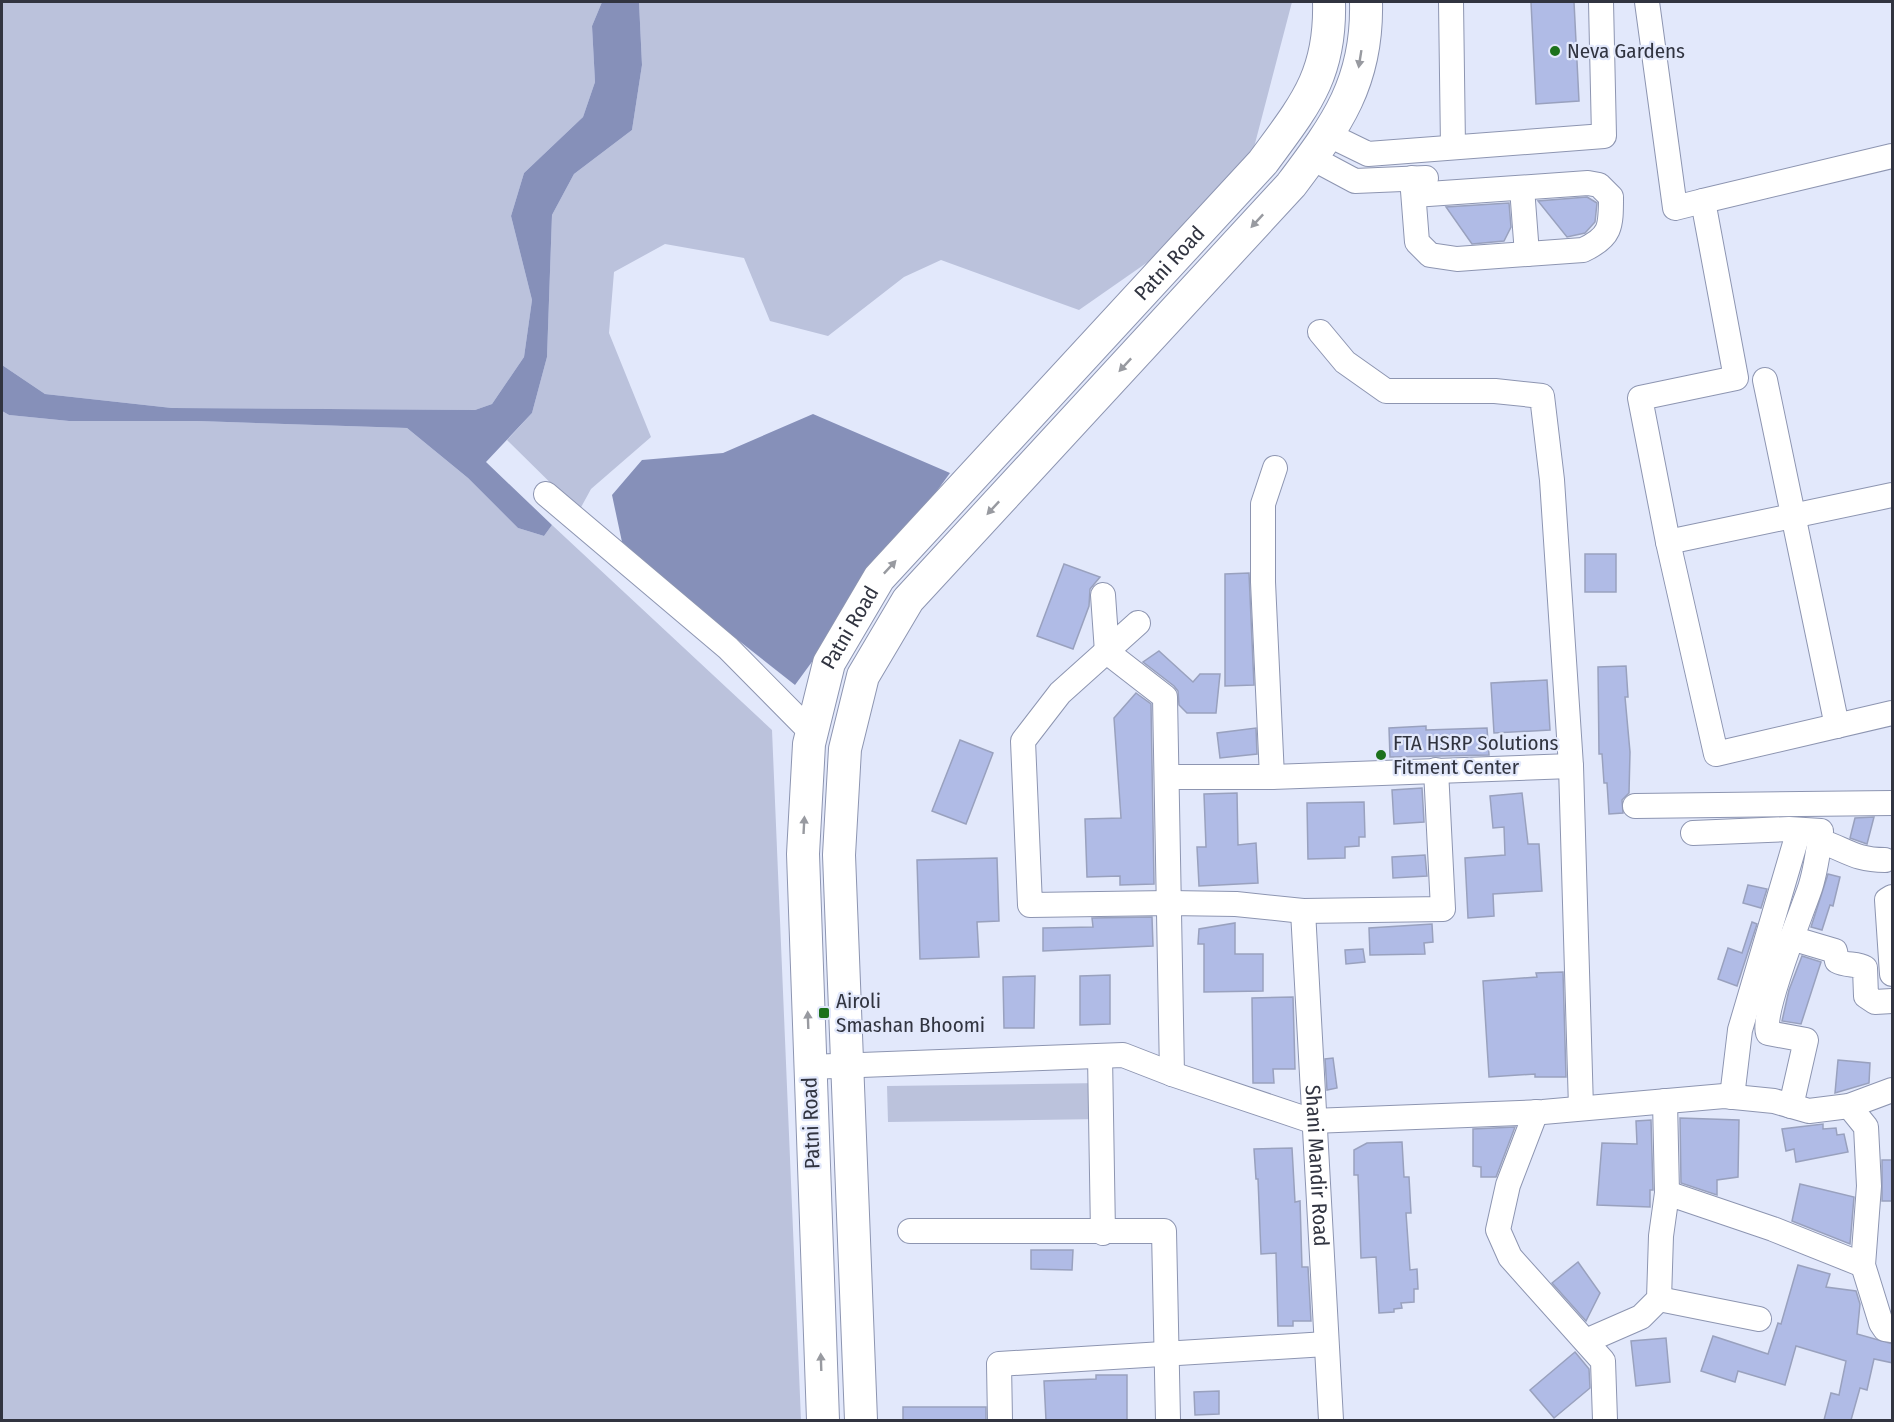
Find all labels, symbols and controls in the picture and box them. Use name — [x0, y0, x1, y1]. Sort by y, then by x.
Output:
place label: Neva Gardens — [1567, 38, 1685, 64]
marker: Neva Gardens — [1548, 44, 1562, 58]
one-way arrow — [1355, 50, 1364, 69]
one-way arrow — [1250, 214, 1264, 229]
street label: Patni Road — [1129, 221, 1210, 306]
one-way arrow — [1119, 357, 1132, 372]
one-way arrow — [986, 501, 1000, 516]
one-way arrow — [883, 559, 897, 574]
street label: Patni Road — [815, 581, 884, 674]
place label: FTA HSRP Solutions Fitment Center — [1393, 730, 1559, 780]
marker: FTA HSRP Solutions Fitment Center — [1374, 748, 1388, 762]
one-way arrow — [800, 816, 809, 835]
place label: Airoli Smashan Bhoomi — [836, 988, 985, 1038]
marker: Airoli Smashan Bhoomi — [817, 1006, 831, 1020]
one-way arrow — [803, 1011, 812, 1030]
street label: Patni Road — [796, 1077, 826, 1169]
street label: Shani Mandir Road — [1300, 1084, 1334, 1247]
one-way arrow — [816, 1353, 825, 1372]

